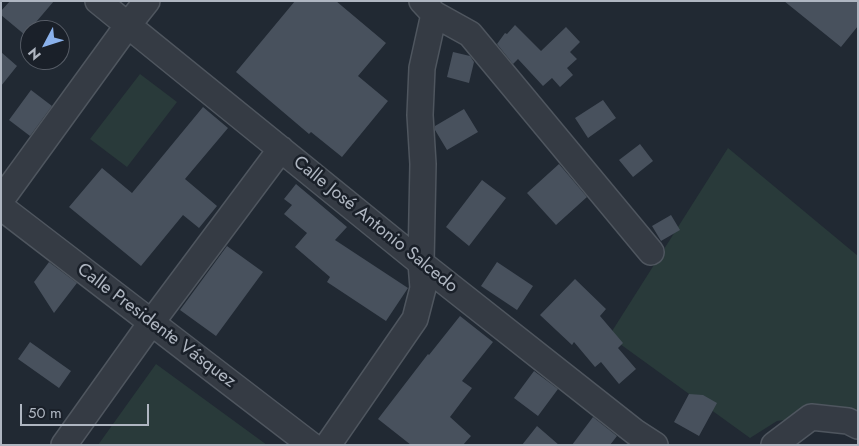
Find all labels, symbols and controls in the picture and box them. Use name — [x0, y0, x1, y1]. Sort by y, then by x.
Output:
north arrow — [20, 20, 70, 70]
text: N — [23, 43, 46, 65]
street label: Calle José Antonio Salcedo — [288, 152, 462, 298]
street label: Calle Presidente Vásquez — [72, 259, 240, 393]
scale bar — [22, 394, 151, 426]
text: 50 m — [28, 402, 62, 424]

